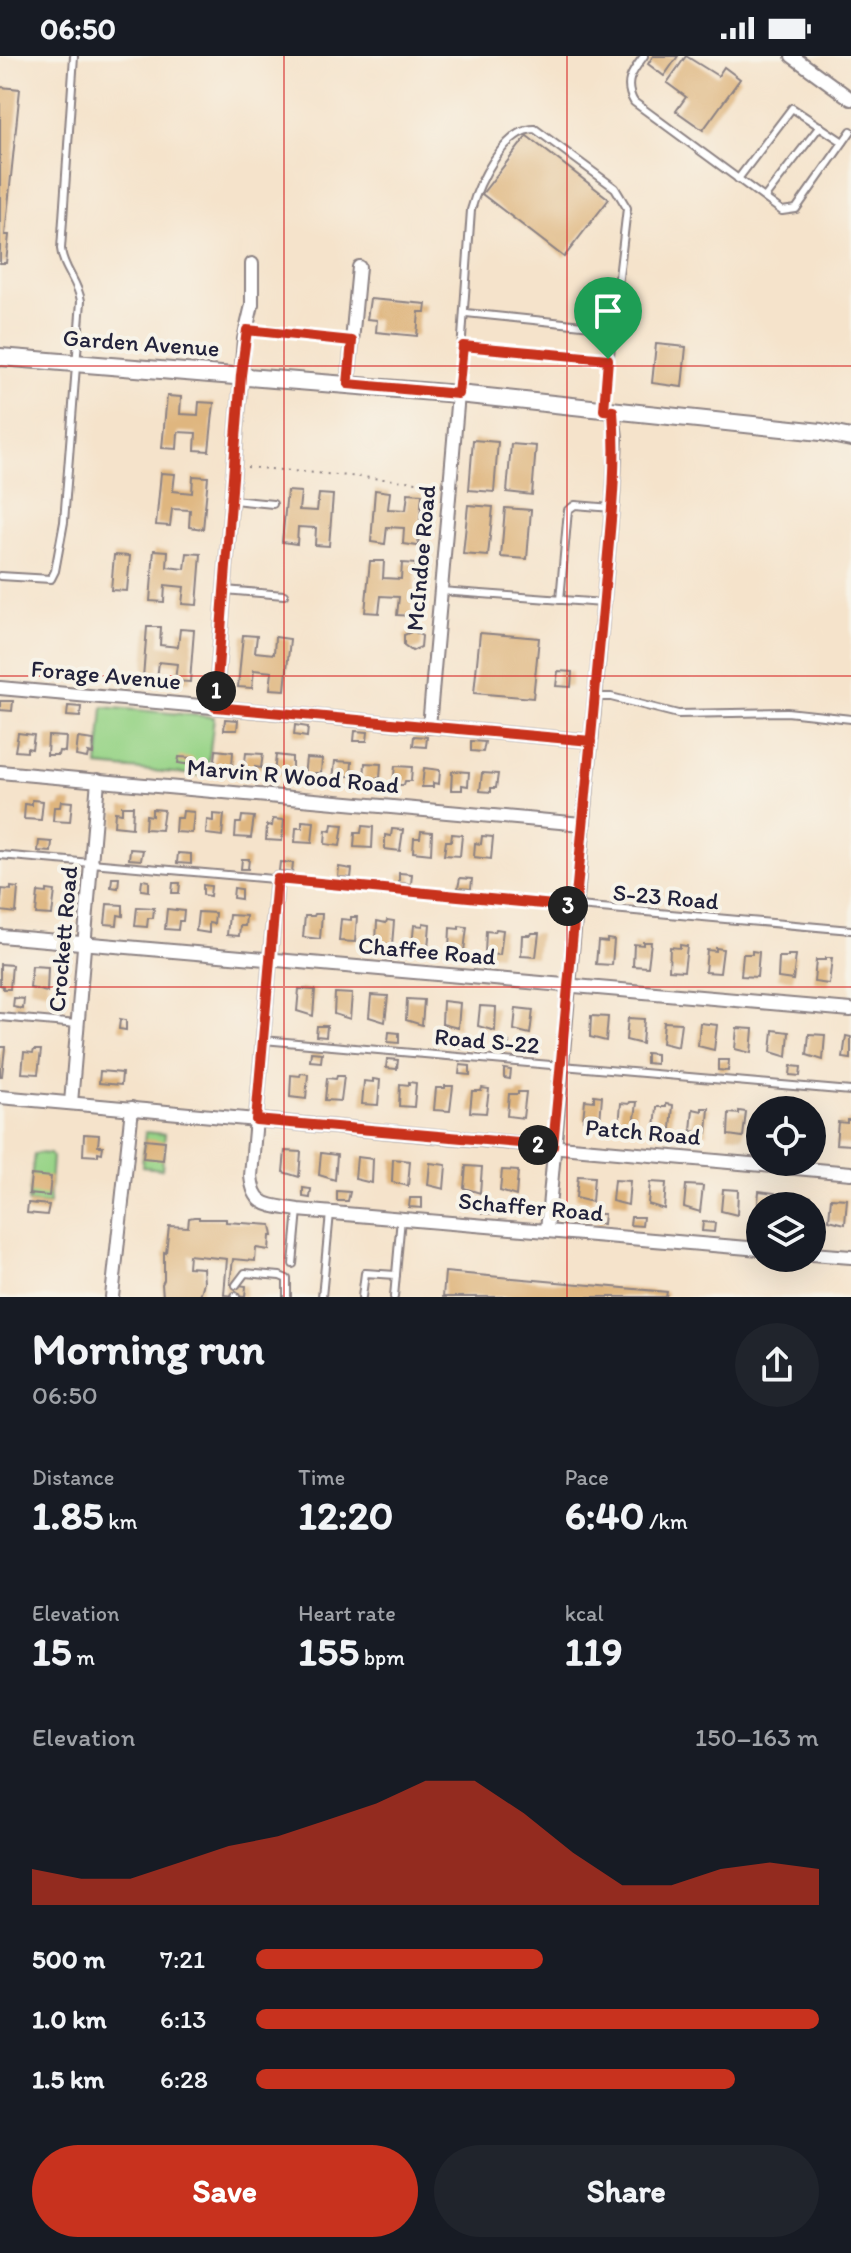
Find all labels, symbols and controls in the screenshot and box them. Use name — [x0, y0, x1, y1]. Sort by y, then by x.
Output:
text: 06:50 — [40, 10, 116, 47]
pin — [574, 277, 642, 359]
icon: arrive — [586, 289, 630, 333]
street label: Garden Avenue — [62, 323, 220, 362]
street label: McIndoe Road — [400, 484, 441, 632]
street label: Forage Avenue — [30, 653, 182, 696]
pin: 1 — [196, 671, 236, 711]
text: 1 — [211, 677, 221, 704]
street label: Marvin R Wood Road — [186, 752, 401, 799]
street label: Crockett Road — [42, 865, 83, 1013]
street label: S-23 Road — [612, 877, 720, 916]
pin: 3 — [548, 886, 588, 926]
text: 3 — [562, 892, 574, 919]
street label: Chaffee Road — [357, 930, 497, 971]
street label: Road S-22 — [433, 1021, 541, 1060]
map controls — [746, 1096, 826, 1272]
button: locate — [746, 1096, 826, 1176]
street label: Patch Road — [584, 1112, 702, 1151]
pin: 2 — [518, 1125, 558, 1165]
text: 2 — [532, 1131, 544, 1158]
street label: Schaffer Road — [457, 1186, 605, 1227]
button: layers — [746, 1192, 826, 1272]
text: Morning run — [32, 1322, 265, 1375]
button: share — [735, 1323, 819, 1407]
text: 06:50 — [32, 1379, 98, 1411]
text: Distance — [32, 1464, 114, 1491]
text: Time — [298, 1464, 345, 1491]
text: Pace — [565, 1464, 609, 1491]
text: 1.85 — [32, 1491, 103, 1539]
text: 12:20 — [298, 1491, 393, 1539]
text: 6:40 — [565, 1491, 644, 1539]
text: km — [103, 1508, 137, 1535]
text: /km — [644, 1508, 688, 1535]
text: Elevation — [32, 1600, 119, 1627]
text: Heart rate — [298, 1600, 396, 1627]
text: kcal — [565, 1600, 604, 1627]
text: 15 — [32, 1627, 72, 1675]
text: 155 — [298, 1627, 359, 1675]
text: 119 — [565, 1627, 623, 1675]
text: m — [72, 1644, 95, 1671]
text: bpm — [359, 1644, 405, 1671]
text: Elevation — [32, 1721, 135, 1753]
text: 150–163 m — [695, 1721, 819, 1753]
text: 500 m — [32, 1943, 105, 1975]
text: 7:21 — [160, 1943, 205, 1975]
text: 1.0 km — [32, 2003, 107, 2035]
text: 6:13 — [160, 2003, 206, 2035]
text: 1.5 km — [32, 2063, 104, 2095]
text: 6:28 — [160, 2063, 208, 2095]
button: Save — [32, 2145, 418, 2237]
button: Share — [434, 2145, 819, 2237]

